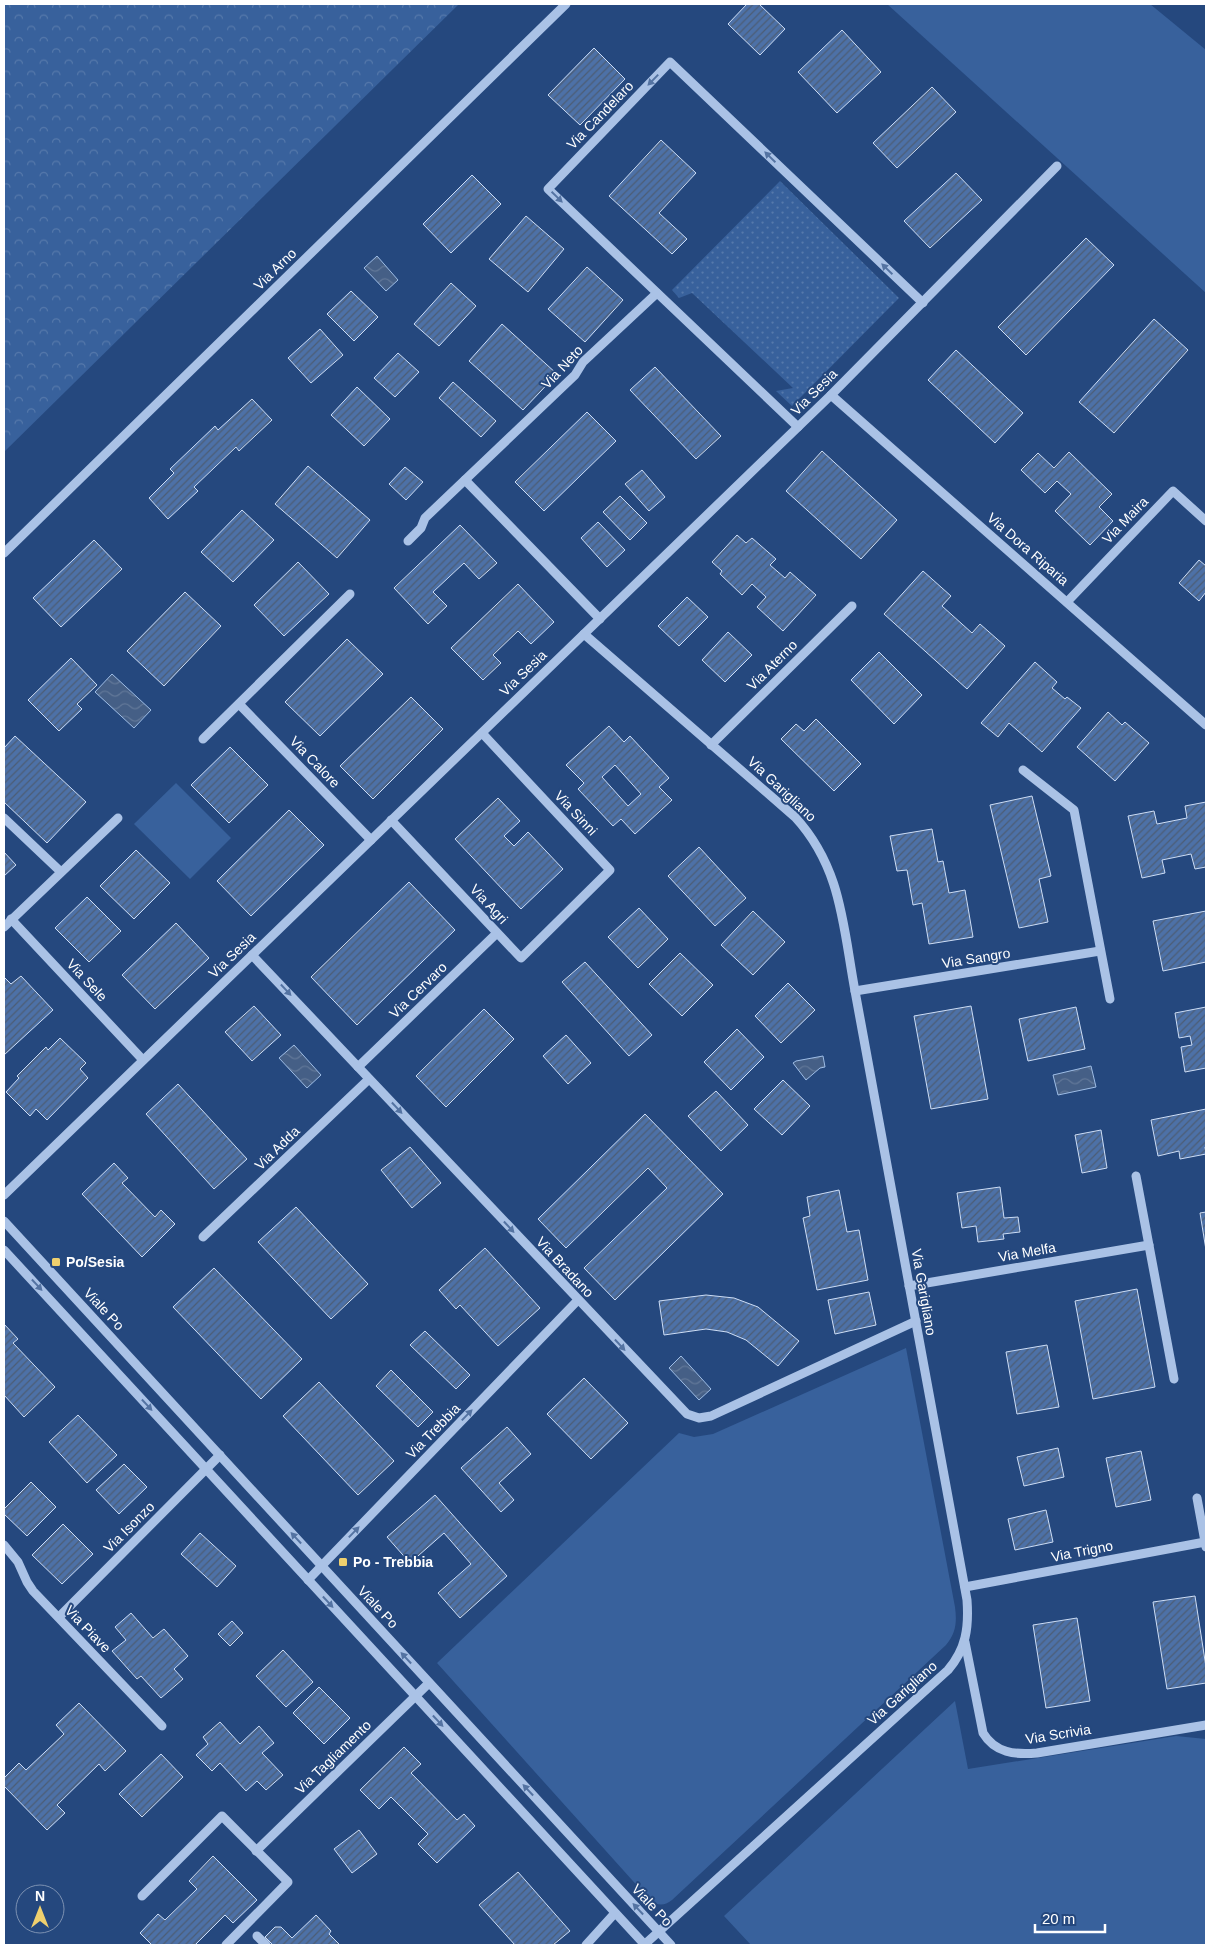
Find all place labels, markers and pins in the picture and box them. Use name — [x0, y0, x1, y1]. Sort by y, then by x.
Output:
place label: Po/Sesia — [66, 1254, 125, 1270]
marker: Po/Sesia — [50, 1256, 62, 1268]
place label: Po - Trebbia — [353, 1554, 433, 1570]
marker: Po - Trebbia — [337, 1556, 349, 1568]

